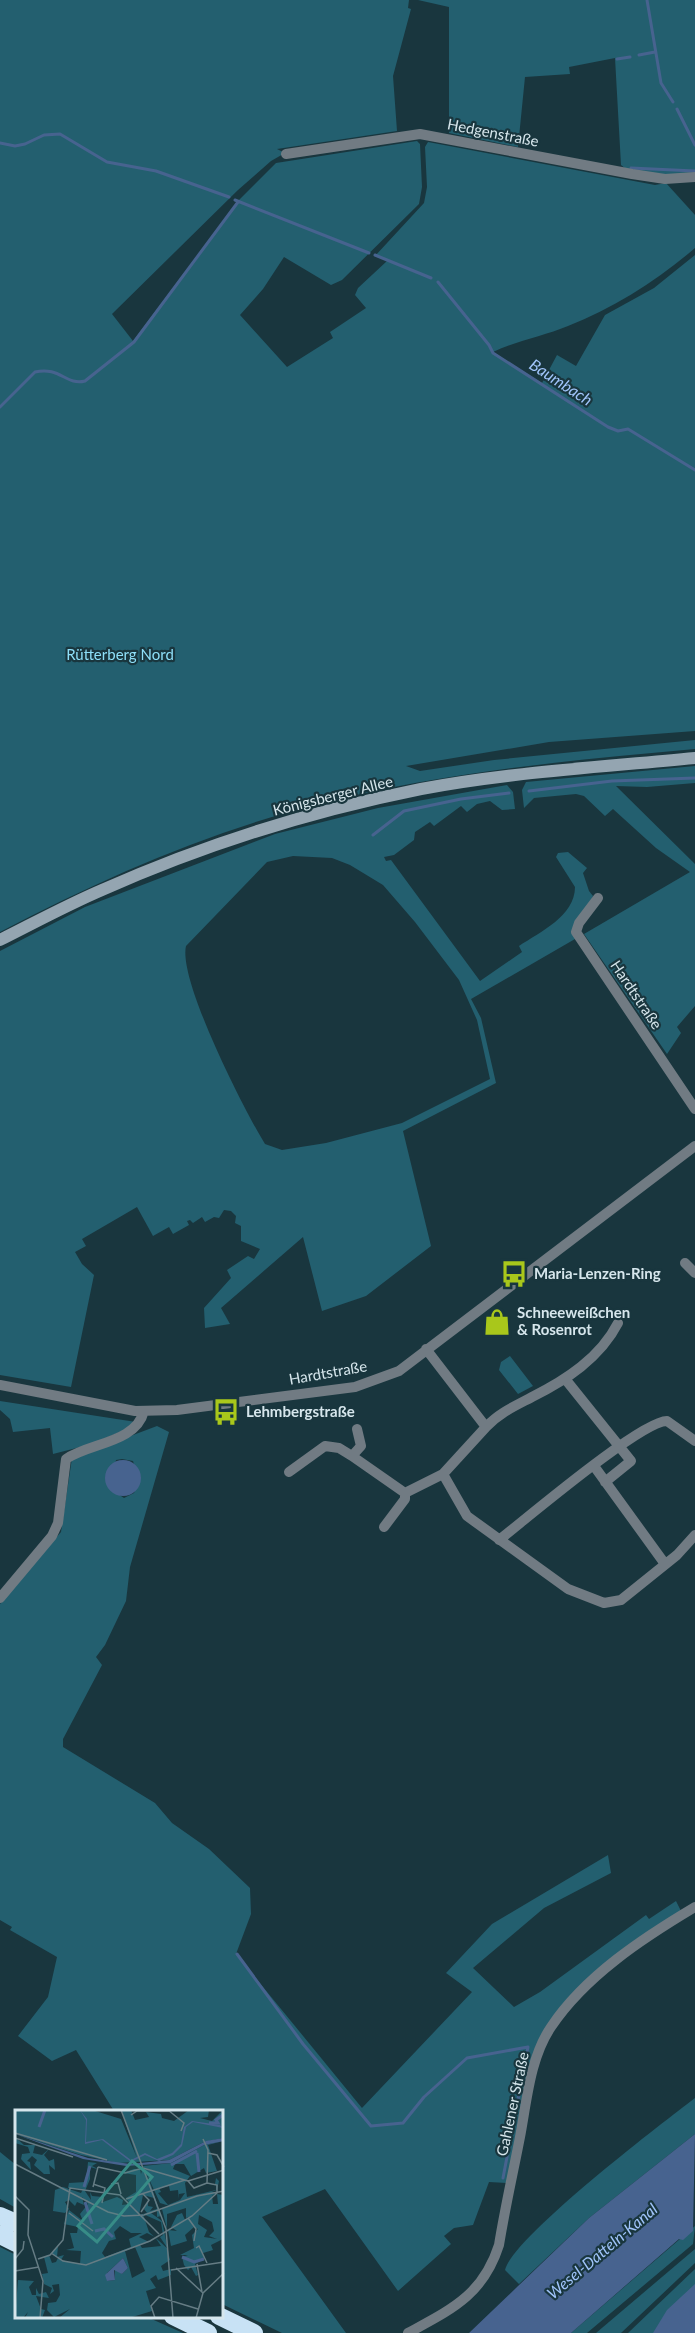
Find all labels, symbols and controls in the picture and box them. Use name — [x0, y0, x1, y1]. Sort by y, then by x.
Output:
street label: Hedgenstraße — [446, 114, 541, 150]
water label: Baumbach — [526, 354, 596, 409]
park label: Rütterberg Nord — [66, 645, 174, 663]
street label: Königsberger Allee — [271, 771, 395, 819]
street label: Hardtstraße — [607, 957, 666, 1032]
bus stop icon: Maria-Lenzen-Ring — [499, 1259, 529, 1289]
place label: Maria-Lenzen-Ring — [534, 1264, 661, 1282]
place label: Schneeweißchen & Rosenrot — [517, 1303, 630, 1338]
shop icon: Schneeweißchen & Rosenrot — [482, 1307, 512, 1337]
street label: Hardtstraße — [287, 1356, 368, 1388]
bus stop icon: Lehmbergstraße — [211, 1397, 241, 1427]
place label: Lehmbergstraße — [246, 1402, 355, 1420]
street label: Gahlener Straße — [492, 2050, 532, 2158]
inset map — [15, 2110, 224, 2318]
water label: Wesel-Datteln-Kanal — [543, 2199, 661, 2302]

